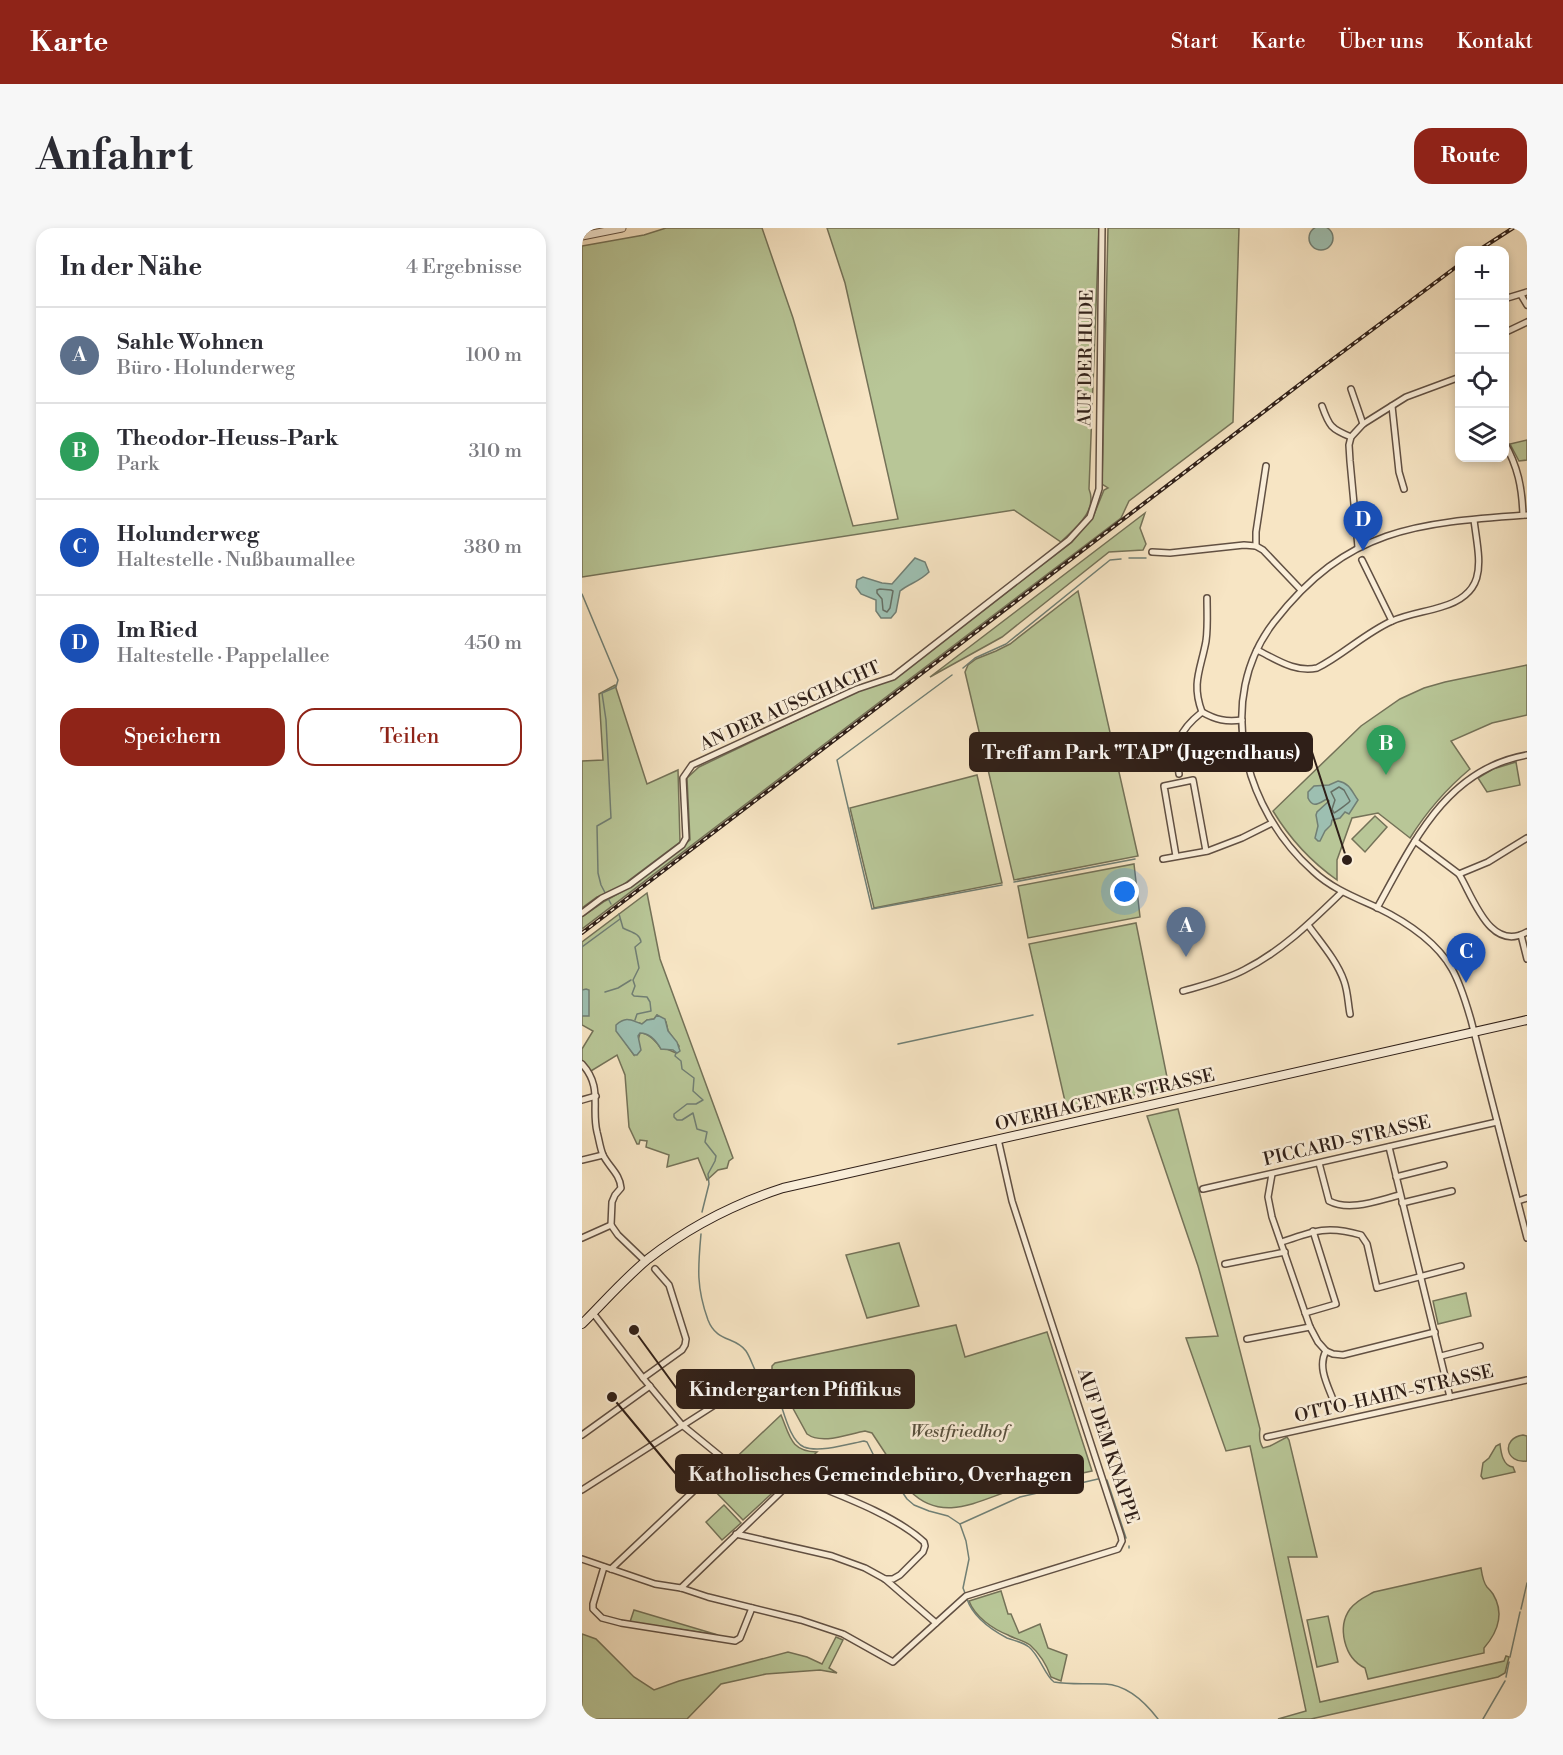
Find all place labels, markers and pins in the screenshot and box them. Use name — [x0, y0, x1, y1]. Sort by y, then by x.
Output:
pin: D — [1344, 502, 1382, 551]
pin: B — [1366, 726, 1406, 775]
callout: Treff am Park "TAP" (Jugendhaus) — [970, 733, 1312, 771]
pin: A — [1166, 908, 1206, 957]
pin: C — [1446, 934, 1486, 983]
callout: Kindergarten Pfiffikus — [677, 1370, 914, 1408]
callout: Katholisches Gemeindebüro, Overhagen — [676, 1455, 1083, 1493]

